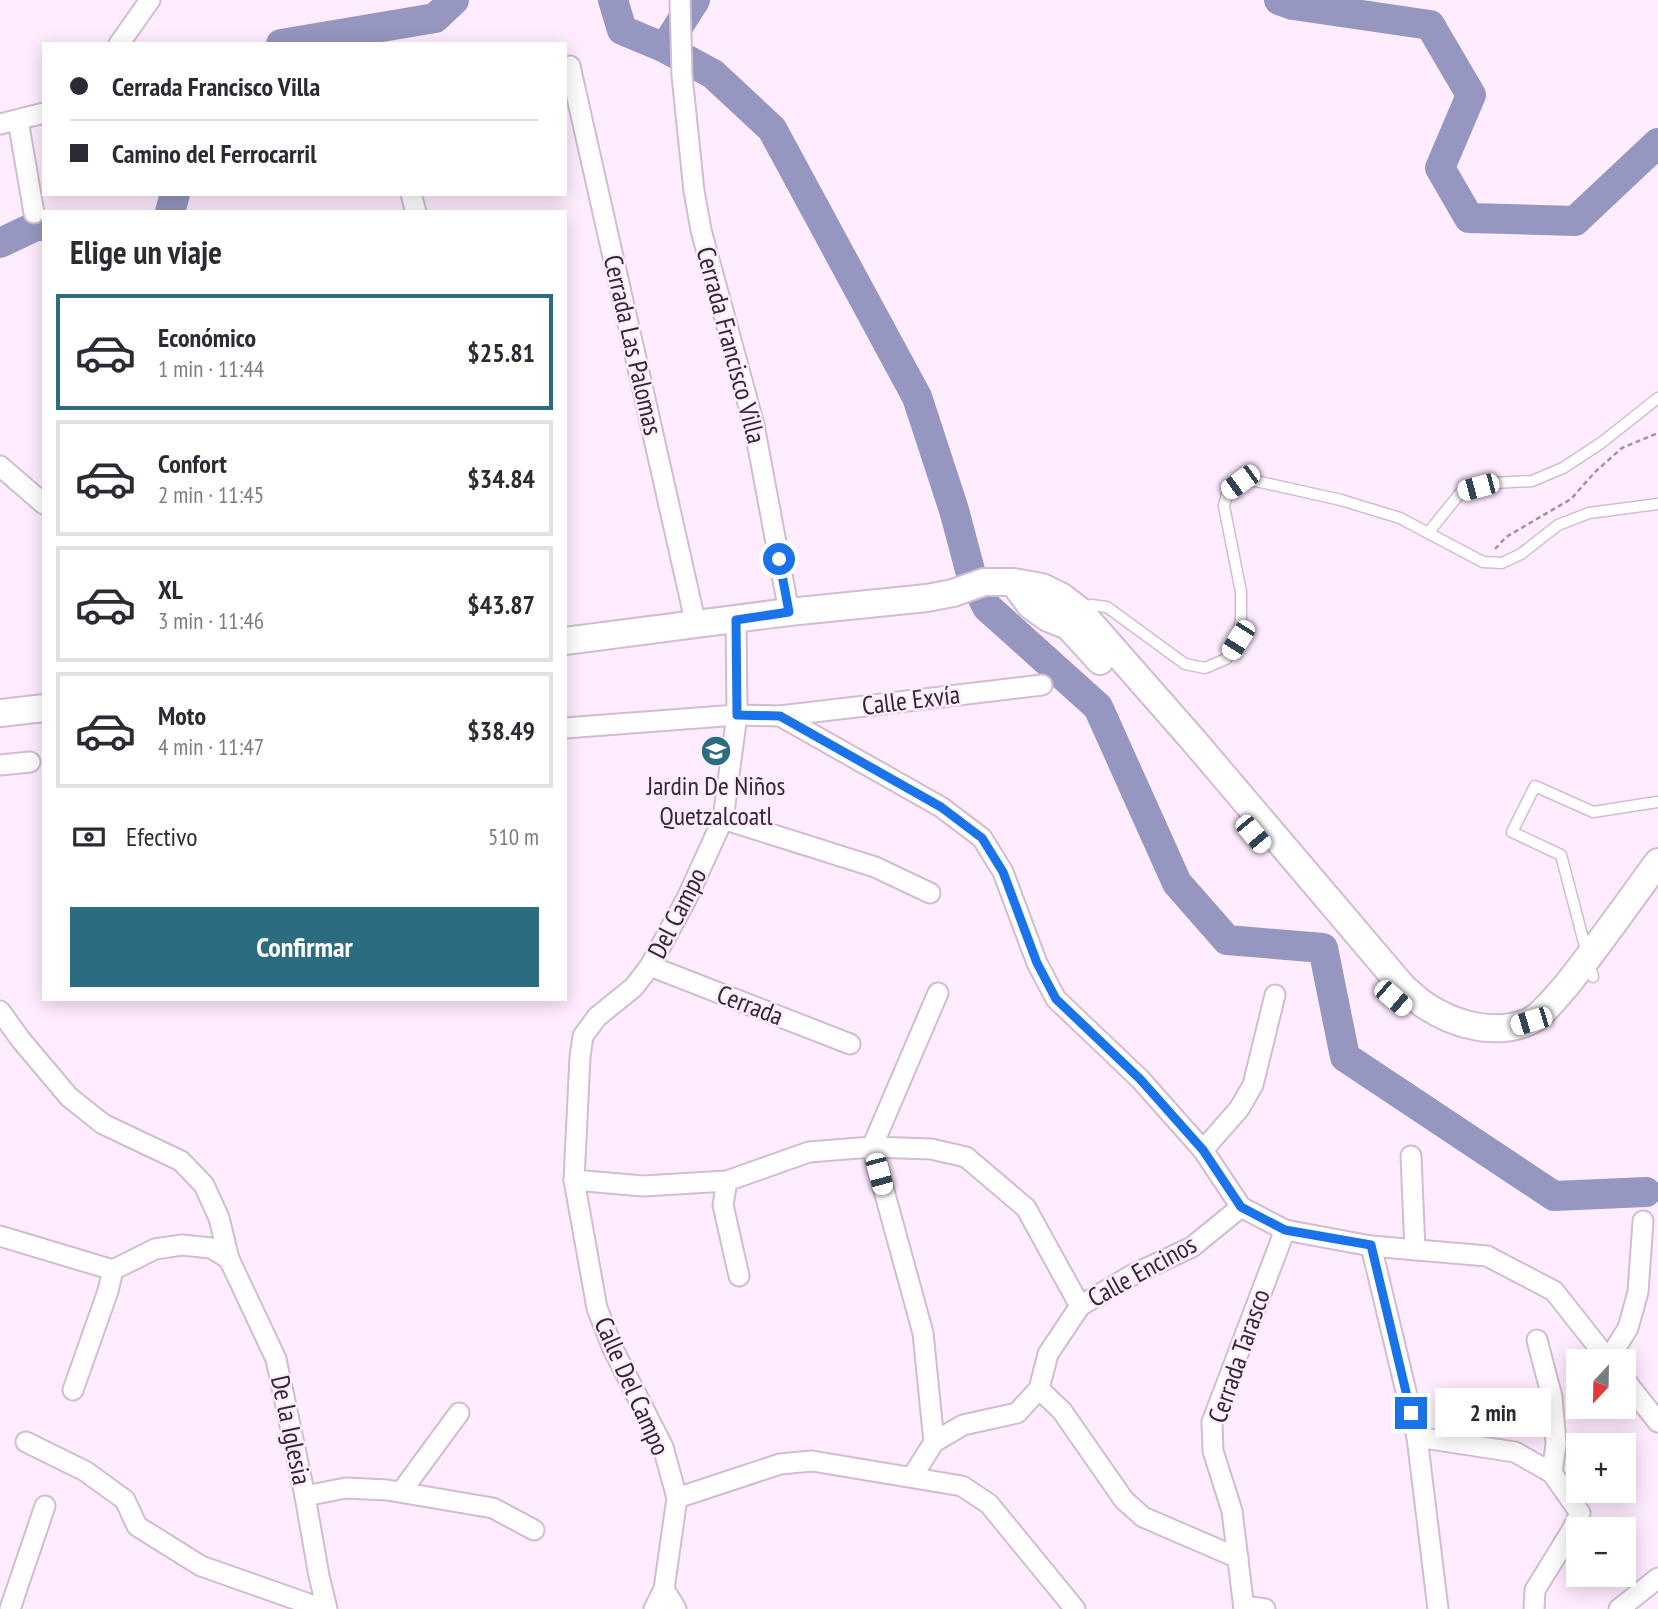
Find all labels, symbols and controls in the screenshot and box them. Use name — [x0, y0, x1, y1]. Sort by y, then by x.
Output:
text: Cerrada Francisco Villa — [112, 70, 320, 103]
text: Camino del Ferrocarril — [112, 137, 317, 170]
text: Elige un viaje — [70, 231, 222, 273]
street label: Cerrada Francisco Villa — [689, 243, 774, 447]
street label: Cerrada Las Palomas — [597, 252, 670, 438]
icon: car — [74, 321, 137, 384]
text: Económico — [158, 321, 256, 354]
text: $25.81 — [467, 336, 535, 369]
text: 1 min · 11:44 — [158, 354, 264, 383]
icon: car — [74, 447, 137, 510]
text: Confort — [158, 447, 227, 480]
car — [1217, 461, 1264, 503]
text: $34.84 — [467, 462, 535, 495]
car — [1455, 471, 1502, 503]
text: 2 min · 11:45 — [158, 480, 264, 509]
route start — [763, 543, 795, 575]
icon: car — [74, 573, 137, 636]
text: XL — [158, 573, 183, 606]
text: $43.87 — [467, 588, 535, 621]
text: 3 min · 11:46 — [158, 606, 264, 635]
car — [1218, 617, 1259, 663]
street label: Calle Exvía — [860, 677, 962, 722]
icon: car — [74, 699, 137, 762]
text: Moto — [158, 699, 206, 732]
text: $38.49 — [467, 714, 535, 747]
text: 4 min · 11:47 — [158, 732, 264, 761]
school or university icon: Jardin De Niños Quetzalcoatl — [699, 734, 733, 768]
place label: Jardin De Niños Quetzalcoatl — [646, 769, 785, 832]
car — [1232, 811, 1275, 857]
icon: cash — [70, 818, 108, 856]
text: Efectivo — [126, 820, 198, 853]
text: 510 m — [488, 822, 539, 851]
street label: Del Campo — [640, 862, 713, 964]
button: Confirmar — [70, 907, 539, 987]
car — [1371, 976, 1416, 1020]
street label: Cerrada — [712, 977, 788, 1032]
car — [1508, 1005, 1555, 1037]
car — [864, 1151, 895, 1197]
street label: Calle Encinos — [1082, 1227, 1202, 1314]
street label: Cerrada Tarasco — [1200, 1285, 1277, 1427]
street label: Calle Del Campo — [587, 1312, 678, 1460]
north arrow — [1566, 1349, 1636, 1419]
map controls — [1566, 1349, 1636, 1587]
street label: De la Iglesia — [264, 1372, 319, 1488]
callout: 2 min — [1436, 1388, 1551, 1438]
route end — [1395, 1397, 1427, 1429]
text: 2 min — [1470, 1398, 1516, 1427]
button: + — [1566, 1433, 1636, 1503]
button: − — [1566, 1517, 1636, 1587]

